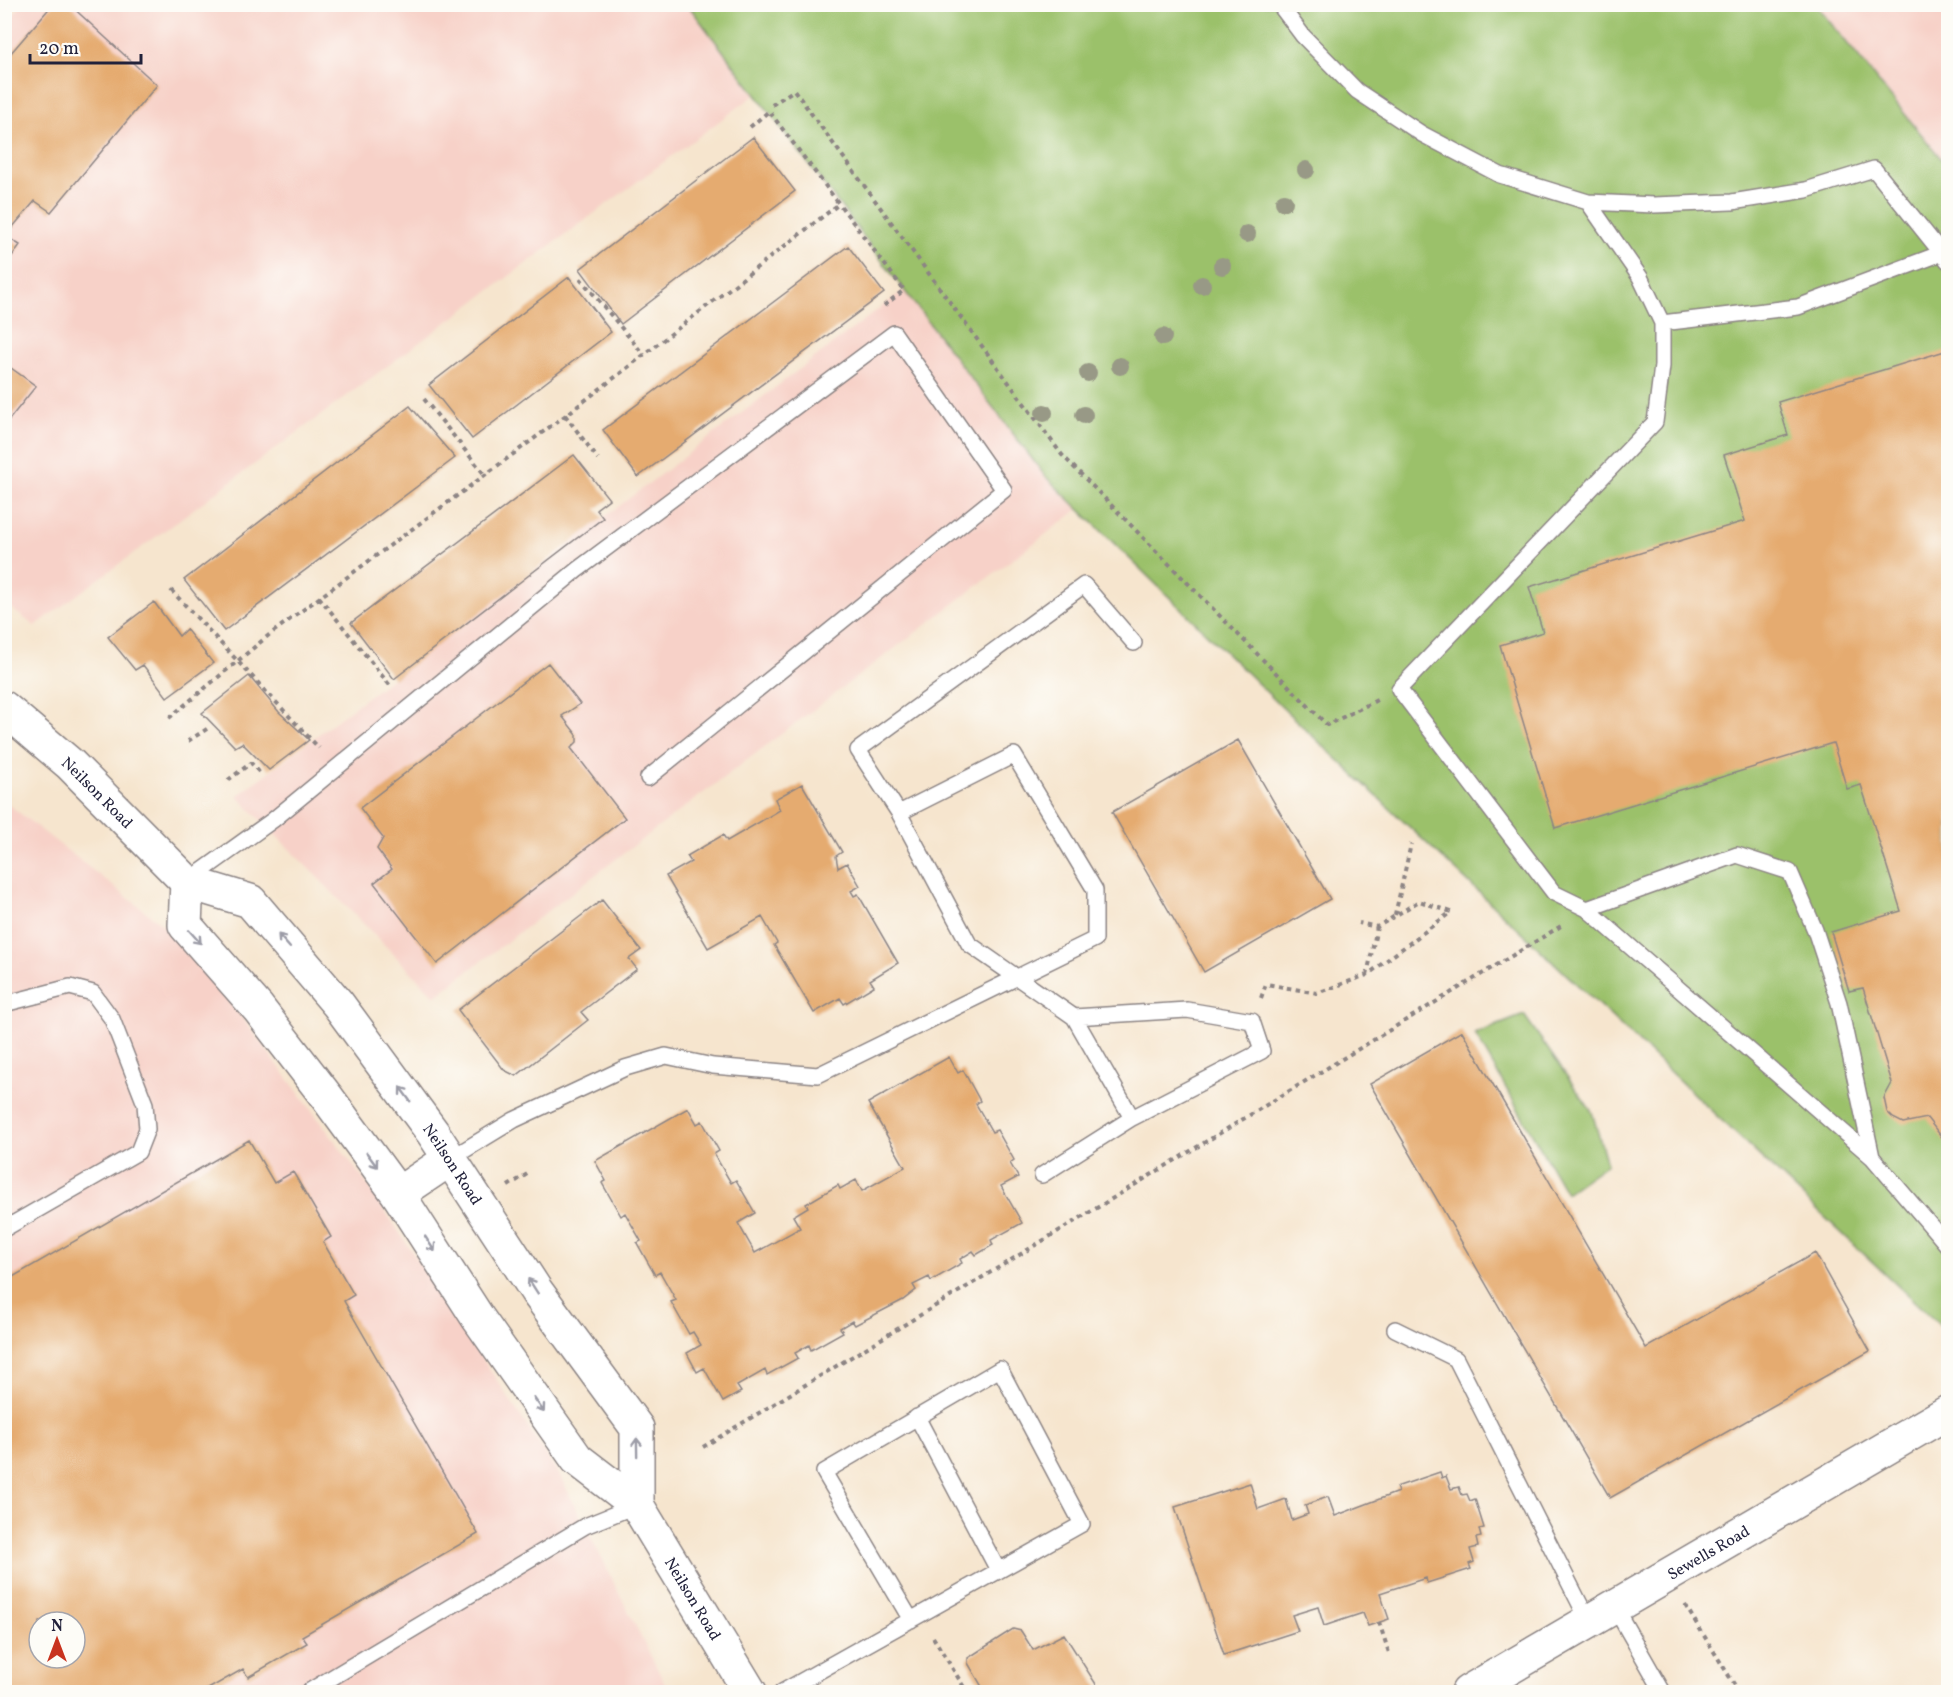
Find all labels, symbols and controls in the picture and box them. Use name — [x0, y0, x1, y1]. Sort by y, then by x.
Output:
scale bar — [30, 27, 141, 65]
text: 20 m — [39, 37, 79, 62]
street label: Neilson Road — [56, 752, 137, 834]
one-way arrow — [188, 929, 202, 944]
one-way arrow — [278, 933, 291, 949]
one-way arrow — [398, 1087, 411, 1103]
street label: Neilson Road — [417, 1120, 486, 1210]
one-way arrow — [366, 1152, 378, 1168]
one-way arrow — [423, 1235, 436, 1252]
one-way arrow — [527, 1278, 539, 1294]
one-way arrow — [533, 1396, 545, 1412]
one-way arrow — [631, 1437, 643, 1457]
street label: Sewells Road — [1664, 1521, 1754, 1586]
street label: Neilson Road — [658, 1554, 725, 1645]
north arrow — [27, 1610, 87, 1670]
text: N — [51, 1616, 63, 1638]

